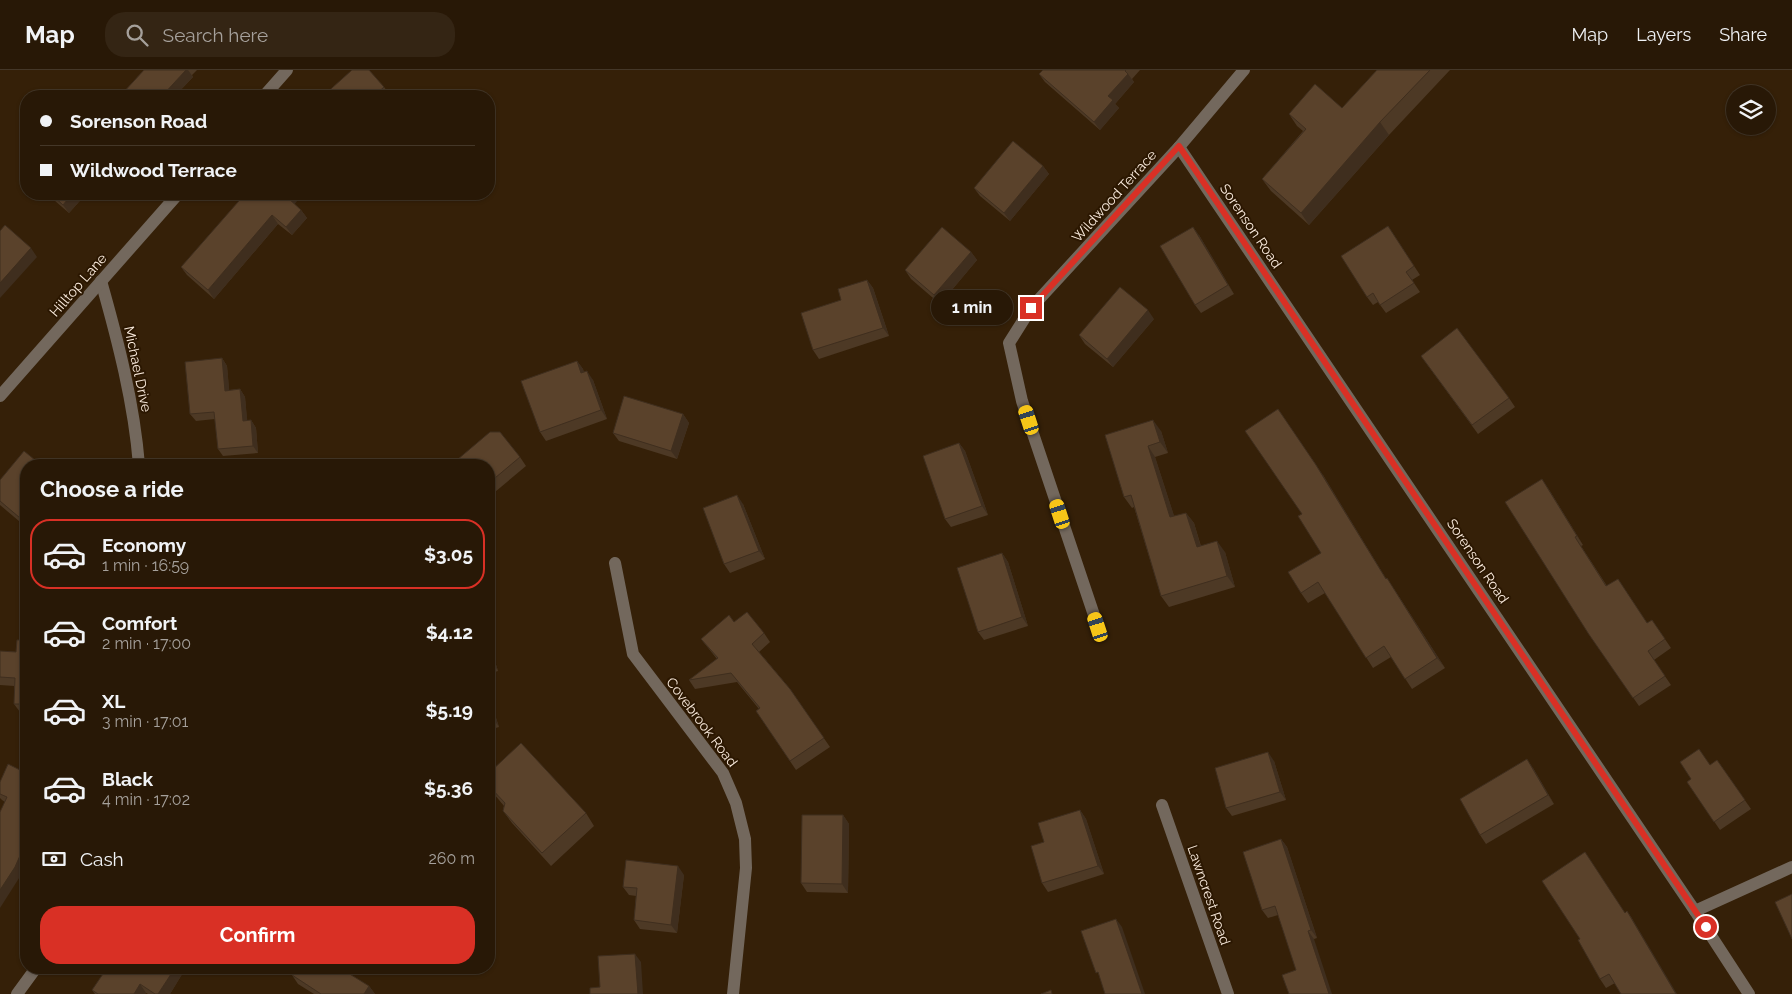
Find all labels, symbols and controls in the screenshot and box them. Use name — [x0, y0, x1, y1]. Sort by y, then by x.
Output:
search box — [105, 12, 455, 57]
text: Map — [25, 20, 75, 49]
icon: search — [123, 21, 151, 49]
text: Search here — [163, 24, 268, 46]
text: Map — [1572, 24, 1608, 45]
text: Layers — [1636, 24, 1691, 45]
text: Share — [1719, 24, 1767, 45]
map controls — [1726, 85, 1776, 135]
button: layers — [1726, 85, 1776, 135]
text: Sorenson Road — [70, 110, 207, 132]
street label: Wildwood Terrace — [1068, 147, 1160, 245]
text: Wildwood Terrace — [70, 159, 237, 181]
street label: Sorenson Road — [1217, 181, 1285, 271]
street label: Hilltop Lane — [46, 250, 110, 320]
callout: 1 min — [931, 290, 1014, 326]
route end — [1020, 297, 1042, 319]
text: 1 min — [952, 298, 992, 317]
street label: Michael Drive — [121, 325, 155, 413]
car — [1017, 403, 1040, 437]
text: Choose a ride — [40, 476, 184, 502]
car — [1048, 497, 1071, 531]
street label: Sorenson Road — [1444, 516, 1512, 606]
icon: car — [42, 532, 87, 577]
text: Economy — [102, 534, 186, 556]
text: $3.05 — [424, 543, 473, 565]
text: 1 min · 16:59 — [102, 556, 189, 575]
icon: car — [42, 610, 87, 655]
car — [1086, 610, 1109, 644]
text: Comfort — [102, 612, 177, 634]
text: $4.12 — [426, 621, 473, 643]
text: 2 min · 17:00 — [102, 634, 191, 653]
street label: Covebrook Road — [663, 674, 741, 770]
icon: car — [42, 688, 87, 733]
text: XL — [102, 690, 125, 712]
text: $5.19 — [426, 699, 473, 721]
text: 3 min · 17:01 — [102, 712, 188, 731]
icon: car — [42, 766, 87, 811]
text: Black — [102, 768, 153, 790]
text: $5.36 — [424, 777, 473, 799]
text: 4 min · 17:02 — [102, 790, 190, 809]
street label: Lawncrest Road — [1184, 843, 1234, 947]
icon: cash — [40, 845, 68, 873]
text: Cash — [80, 848, 124, 870]
text: 260 m — [428, 849, 475, 868]
button: Confirm — [40, 906, 475, 964]
route start — [1695, 916, 1717, 938]

